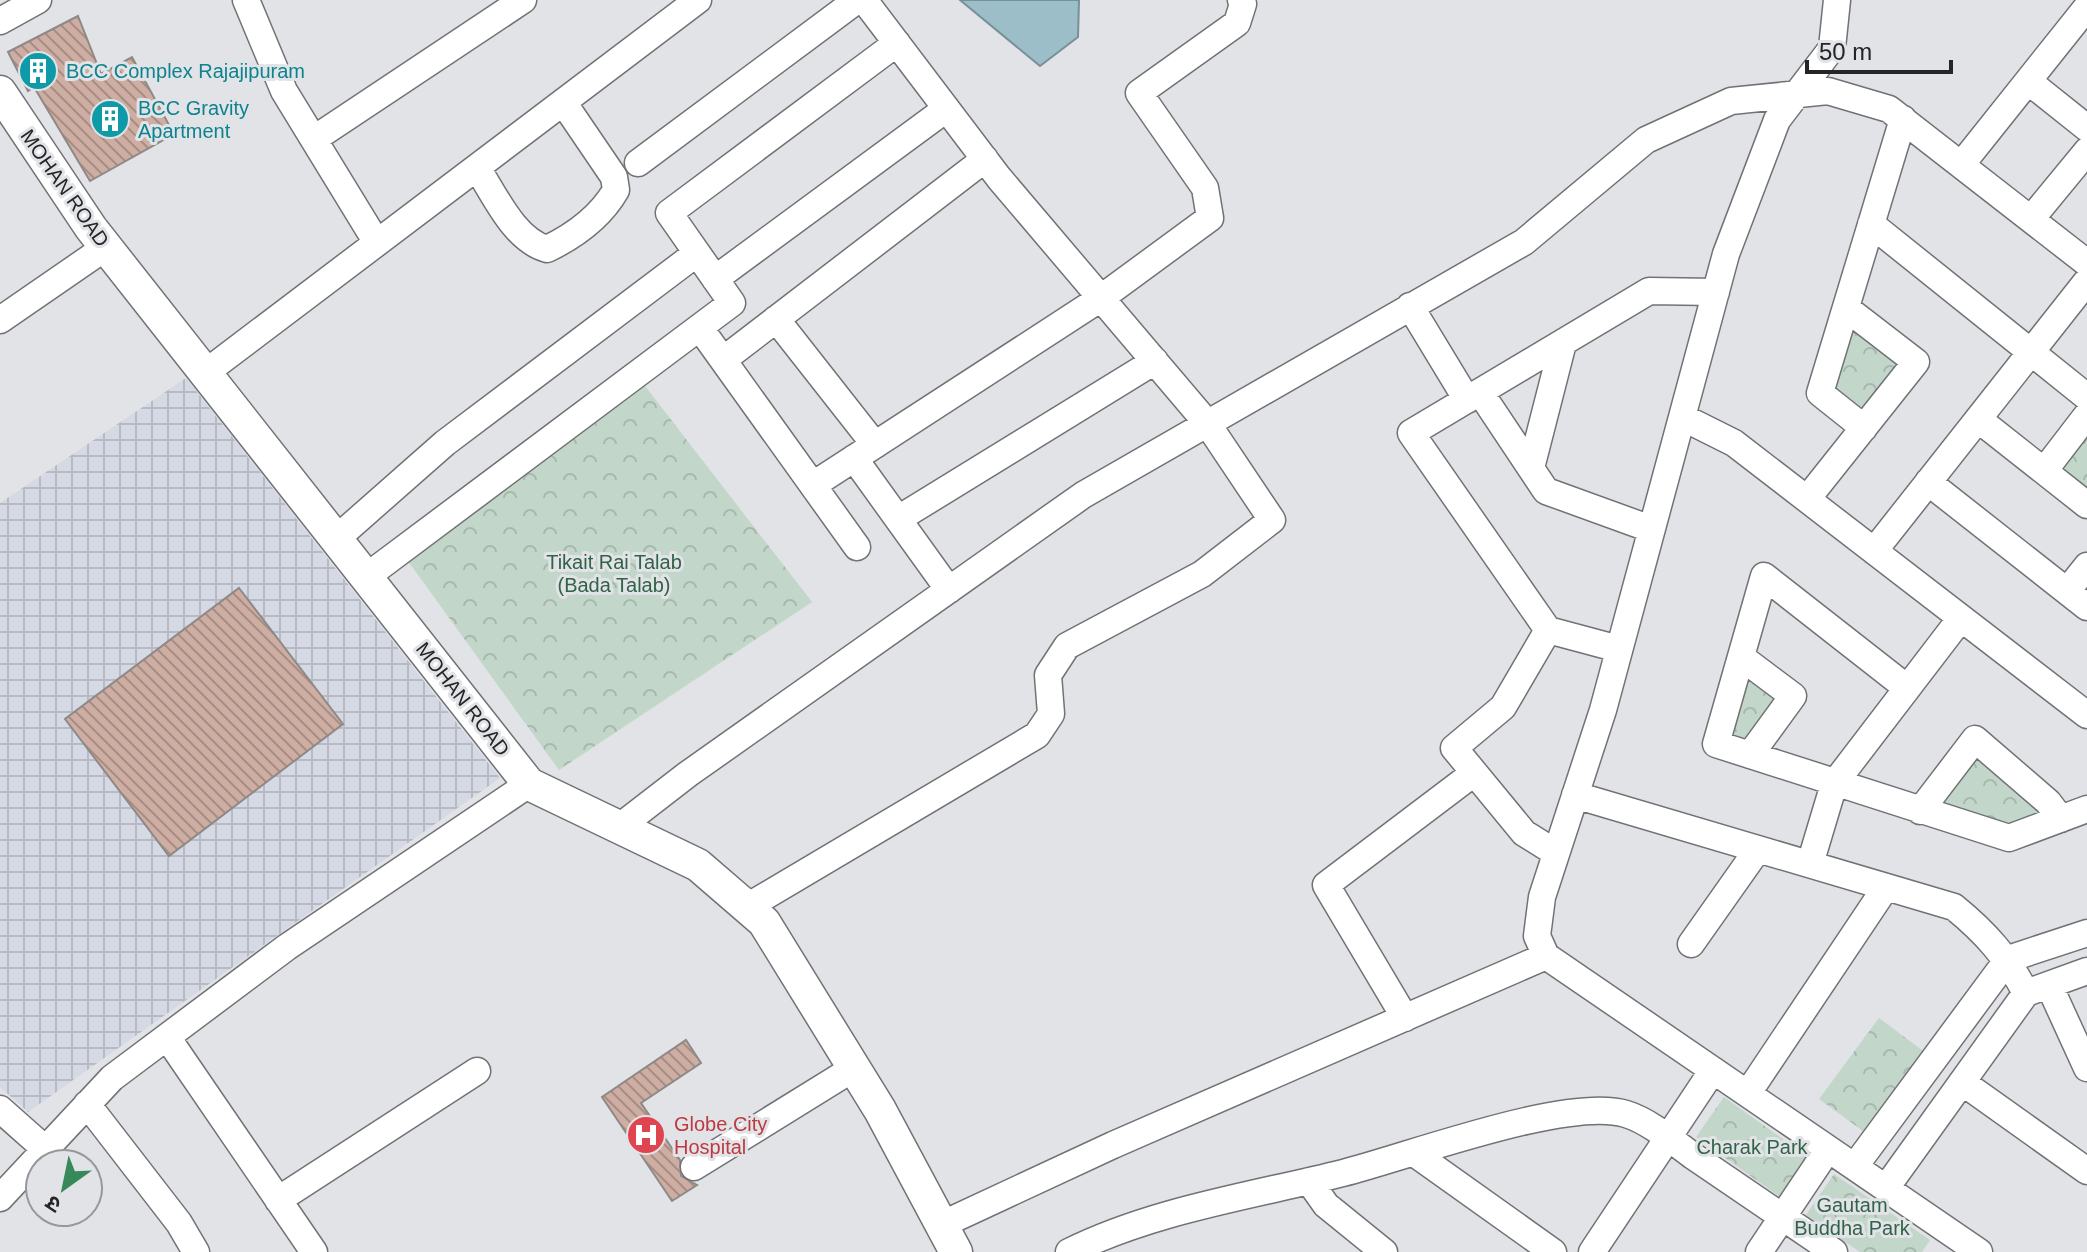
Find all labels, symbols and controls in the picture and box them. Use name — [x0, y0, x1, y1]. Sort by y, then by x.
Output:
scale bar — [1807, 24, 1951, 74]
text: 50 m — [1819, 38, 1872, 65]
building icon: BCC Complex Rajajipuram — [17, 50, 59, 92]
place label: BCC Complex Rajajipuram — [66, 60, 305, 82]
place label: BCC Gravity Apartment — [138, 97, 249, 142]
building icon: BCC Gravity Apartment — [89, 98, 131, 140]
street label: MOHAN ROAD — [16, 125, 114, 251]
park label: Tikait Rai Talab (Bada Talab) — [546, 551, 682, 596]
street label: MOHAN ROAD — [412, 638, 514, 760]
place label: Globe City Hospital — [674, 1113, 767, 1158]
hospital icon: Globe City Hospital — [625, 1114, 667, 1156]
park label: Charak Park — [1696, 1136, 1809, 1158]
north arrow — [24, 1148, 104, 1228]
text: उ — [40, 1190, 66, 1218]
park label: Gautam Buddha Park — [1794, 1194, 1911, 1239]

